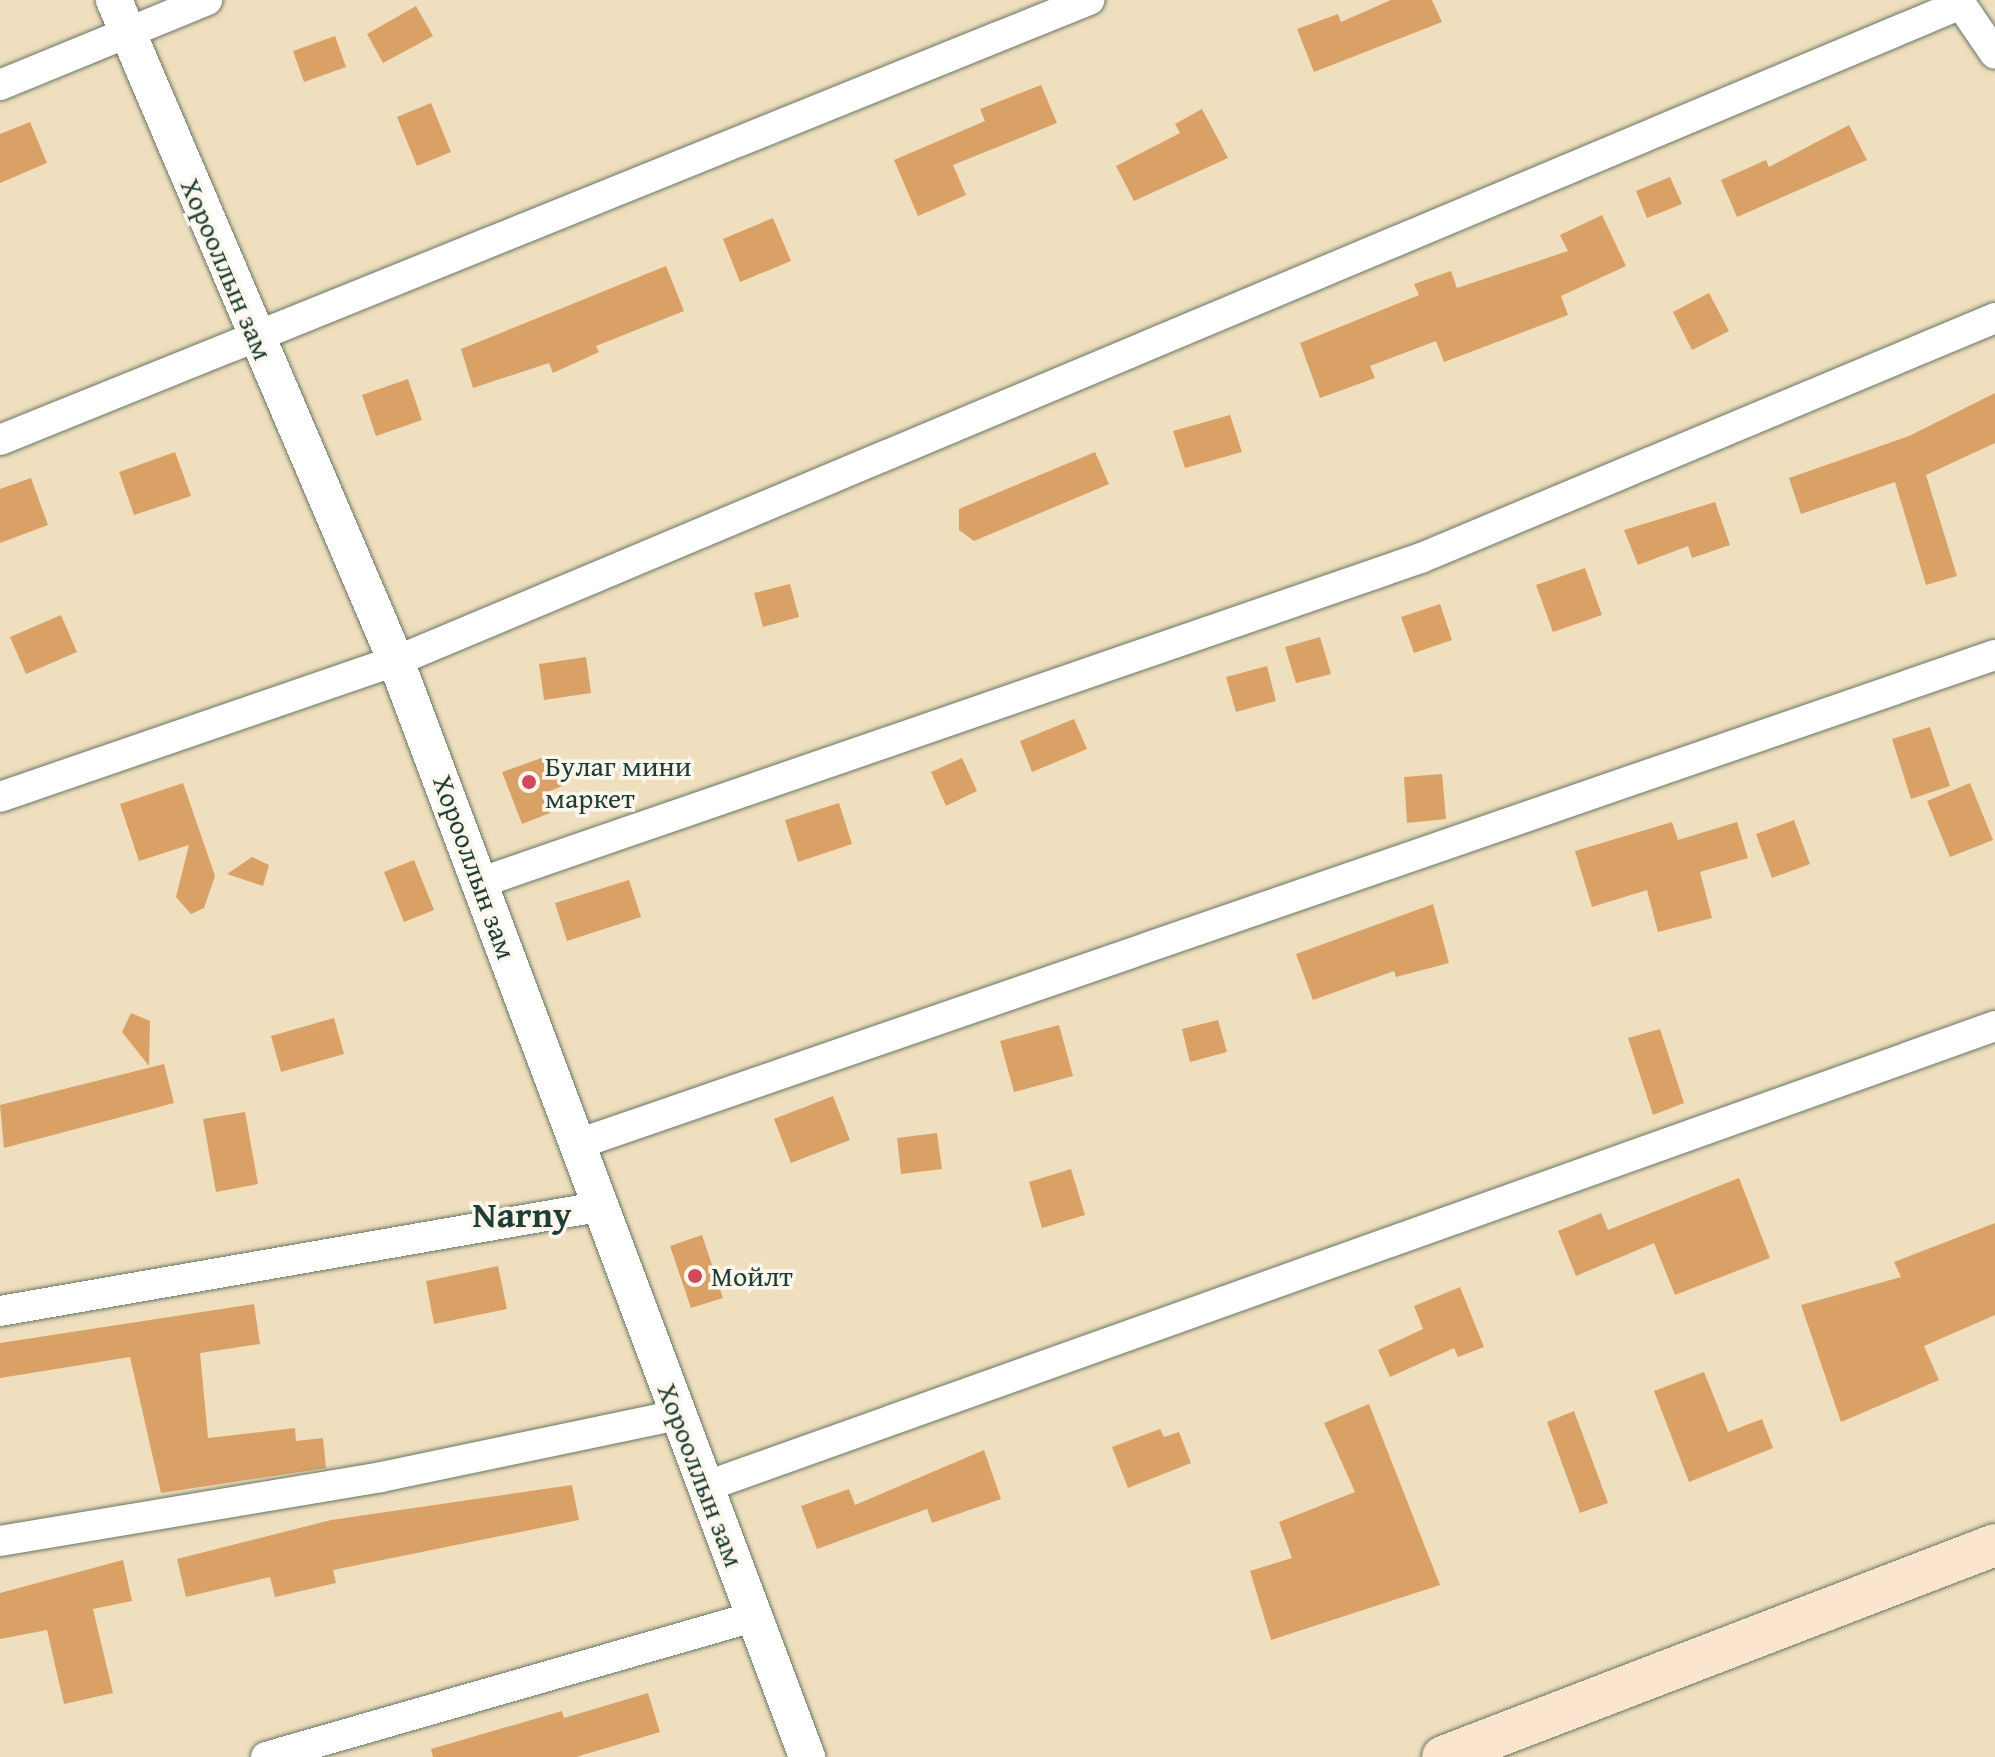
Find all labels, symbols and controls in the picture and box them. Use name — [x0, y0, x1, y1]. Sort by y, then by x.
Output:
street label: Хорооллын зам — [174, 173, 280, 365]
place label: Булаг мини маркет — [545, 749, 691, 815]
street label: Хорооллын зам — [426, 770, 524, 964]
marker: Булаг мини маркет — [520, 773, 538, 791]
district label: Narny — [473, 1192, 571, 1236]
place label: Мойлт — [711, 1259, 793, 1293]
marker: Мойлт — [686, 1267, 704, 1285]
street label: Хорооллын зам — [651, 1379, 751, 1571]

